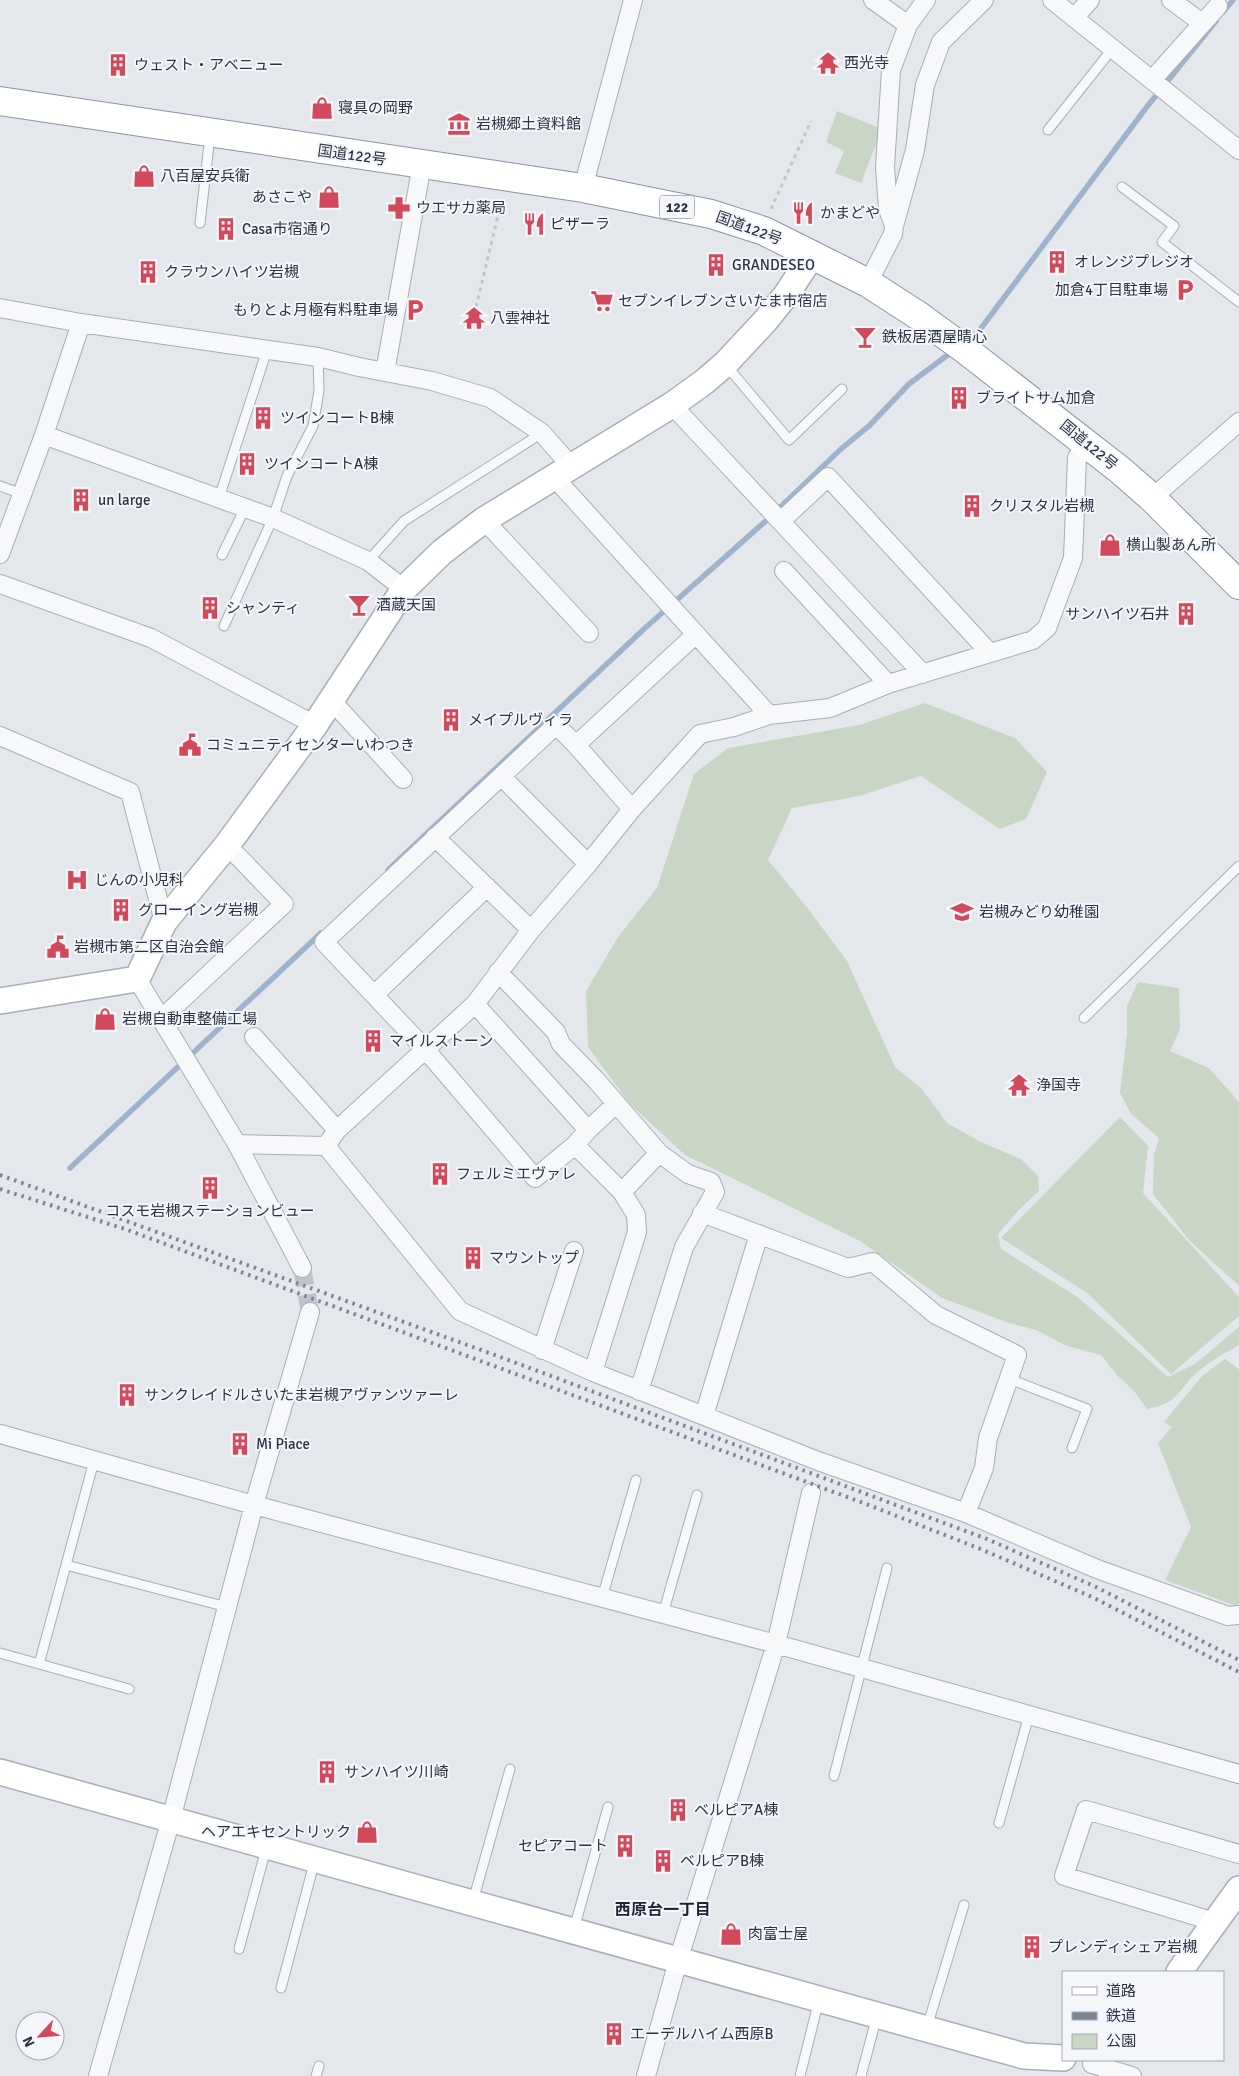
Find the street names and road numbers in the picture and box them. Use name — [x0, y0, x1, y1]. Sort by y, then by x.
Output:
street label: 国道122号 — [316, 141, 388, 169]
road number: 122 — [660, 196, 694, 218]
street label: 国道122号 — [713, 208, 785, 248]
street label: 国道122号 — [1056, 416, 1122, 474]

